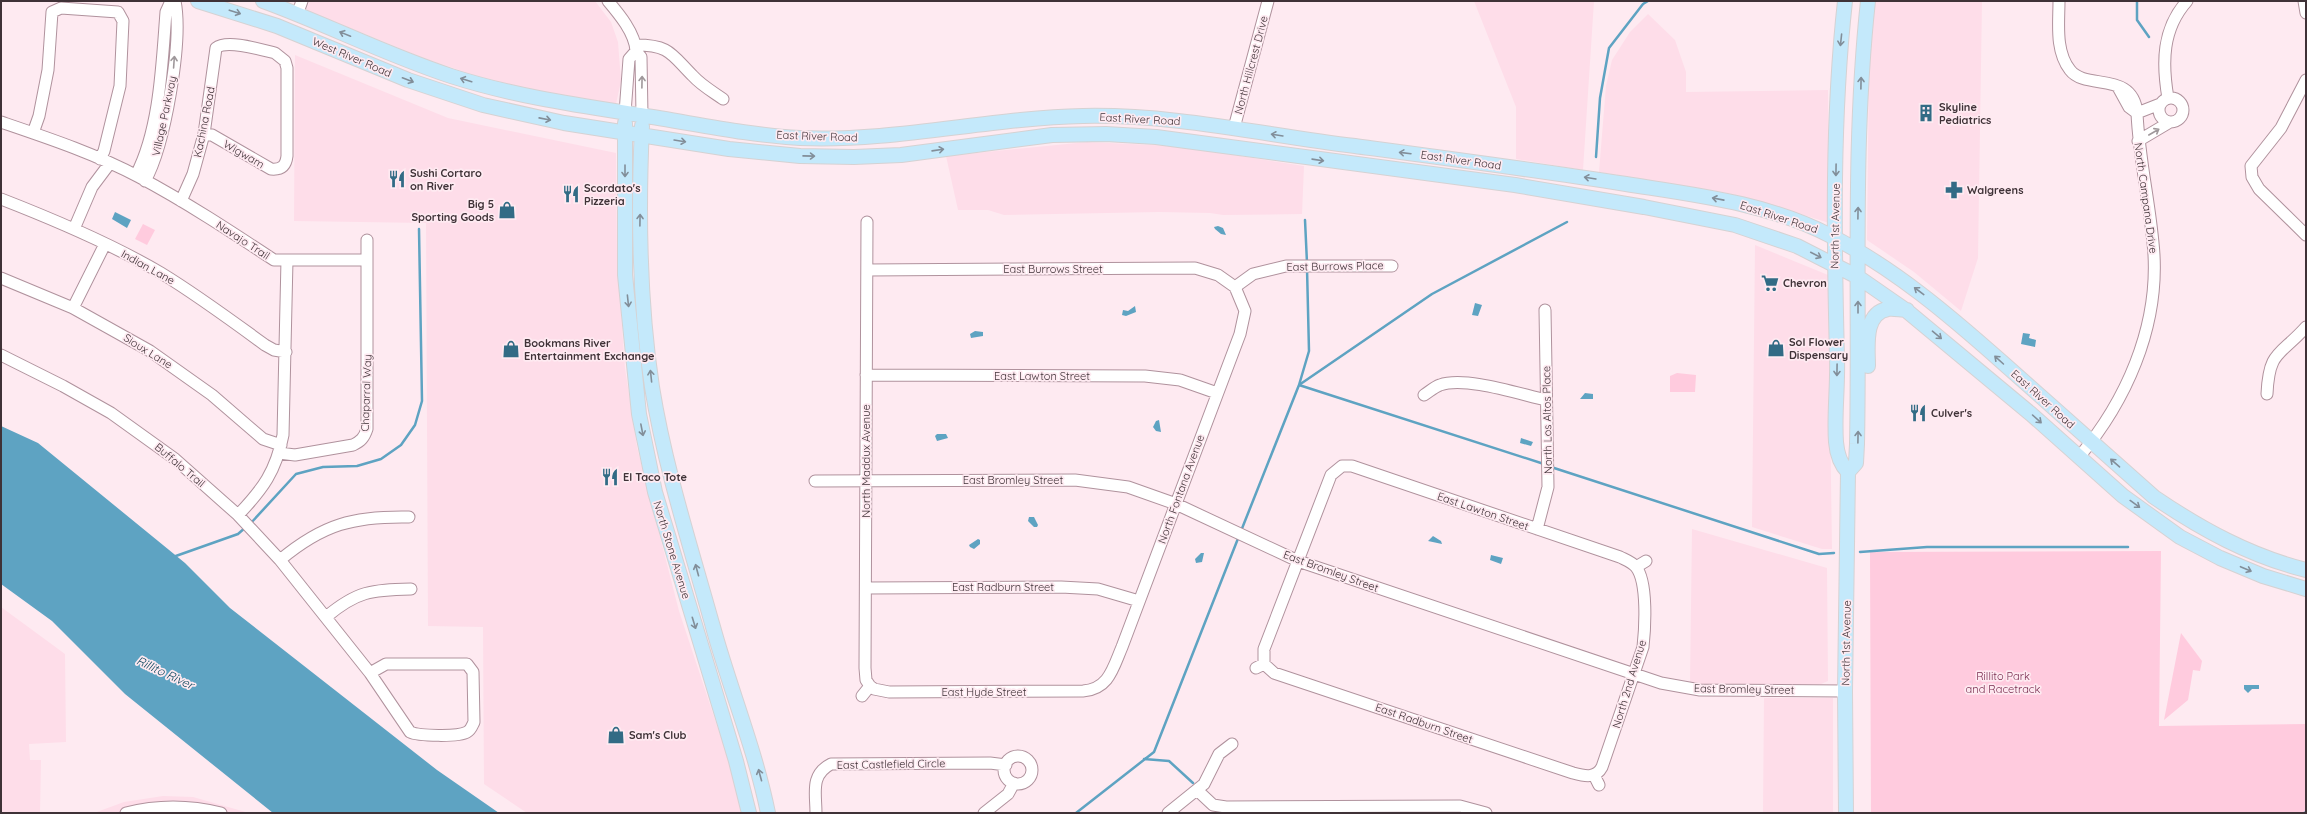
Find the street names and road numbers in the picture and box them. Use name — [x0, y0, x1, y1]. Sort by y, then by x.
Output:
street label: North Hillcrest Drive — [1231, 14, 1271, 116]
street label: West River Road — [310, 34, 394, 80]
street label: Village Parkway — [149, 75, 179, 157]
street label: Kachina Road — [190, 85, 218, 159]
street label: East River Road — [1099, 110, 1181, 128]
street label: East River Road — [776, 128, 858, 144]
street label: Wigwam — [221, 137, 267, 171]
street label: North Campana Drive — [2131, 142, 2161, 254]
street label: East River Road — [1420, 147, 1502, 173]
street label: North 1st Avenue — [1827, 183, 1843, 269]
street label: East River Road — [1738, 198, 1820, 236]
street label: Navajo Trail — [213, 217, 273, 263]
street label: Indian Lane — [119, 247, 177, 287]
street label: East Burrows Place — [1286, 258, 1384, 274]
street label: East Burrows Street — [1003, 262, 1103, 276]
street label: Sioux Lane — [121, 331, 175, 371]
street label: Chaparral Way — [358, 354, 374, 432]
street label: North Los Altos Place — [1539, 366, 1555, 474]
street label: East River Road — [2008, 367, 2078, 431]
street label: East Lawton Street — [994, 369, 1090, 383]
street label: North Maddux Avenue — [859, 404, 873, 518]
street label: North Fontana Avenue — [1155, 433, 1207, 545]
street label: Buffalo Trail — [152, 440, 208, 490]
street label: East Bromley Street — [963, 473, 1064, 487]
street label: East Lawton Street — [1435, 489, 1531, 533]
street label: North Stone Avenue — [650, 499, 694, 601]
street label: East Bromley Street — [1281, 547, 1381, 595]
street label: East Radburn Street — [952, 580, 1054, 594]
street label: North 1st Avenue — [1838, 600, 1854, 686]
street label: North 2nd Avenue — [1609, 638, 1649, 730]
street label: East Bromley Street — [1694, 681, 1795, 697]
street label: East Hyde Street — [942, 685, 1027, 699]
street label: East Radburn Street — [1373, 700, 1475, 746]
street label: East Castlefield Circle — [837, 756, 945, 772]

